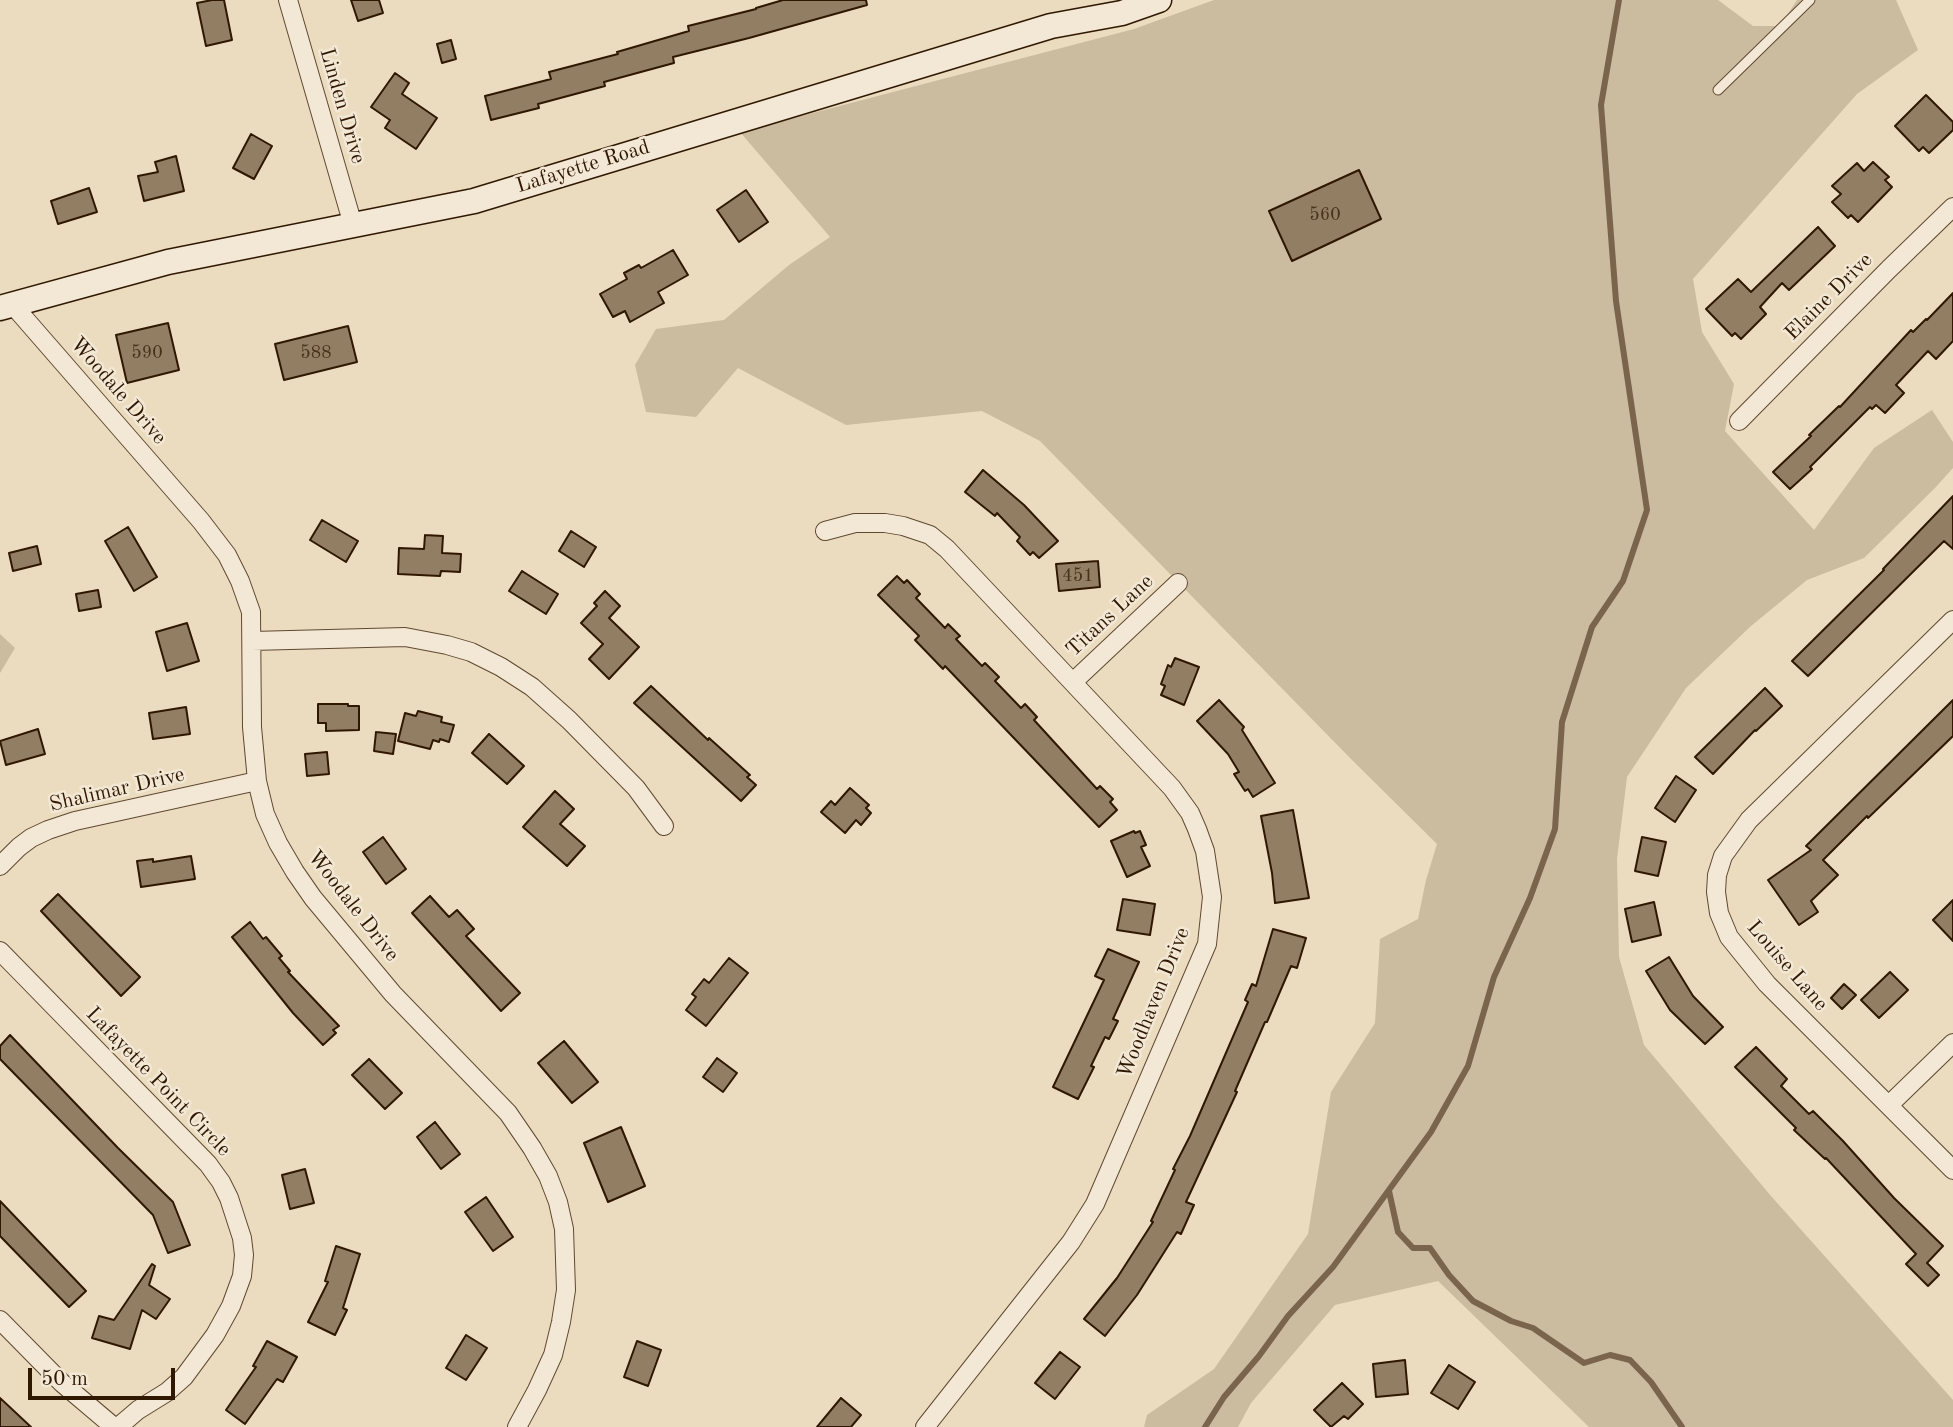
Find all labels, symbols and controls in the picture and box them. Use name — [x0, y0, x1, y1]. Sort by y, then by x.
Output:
street label: Linden Drive — [313, 45, 371, 167]
street label: Lafayette Road — [513, 135, 653, 199]
house number: 560 — [1309, 204, 1341, 226]
street label: Elaine Drive — [1780, 248, 1878, 346]
street label: Woodale Drive — [64, 332, 172, 450]
house number: 590 — [131, 342, 163, 364]
house number: 588 — [300, 342, 332, 364]
house number: 451 — [1062, 565, 1094, 587]
street label: Titans Lane — [1061, 569, 1159, 663]
street label: Shalimar Drive — [47, 762, 187, 818]
street label: Woodale Drive — [302, 845, 404, 967]
street label: Louise Lane — [1741, 916, 1833, 1016]
street label: Woodhaven Drive — [1112, 924, 1196, 1082]
street label: Lafayette Point Circle — [80, 1002, 236, 1162]
scale bar — [32, 1354, 178, 1398]
text: 50 m — [41, 1369, 88, 1390]

